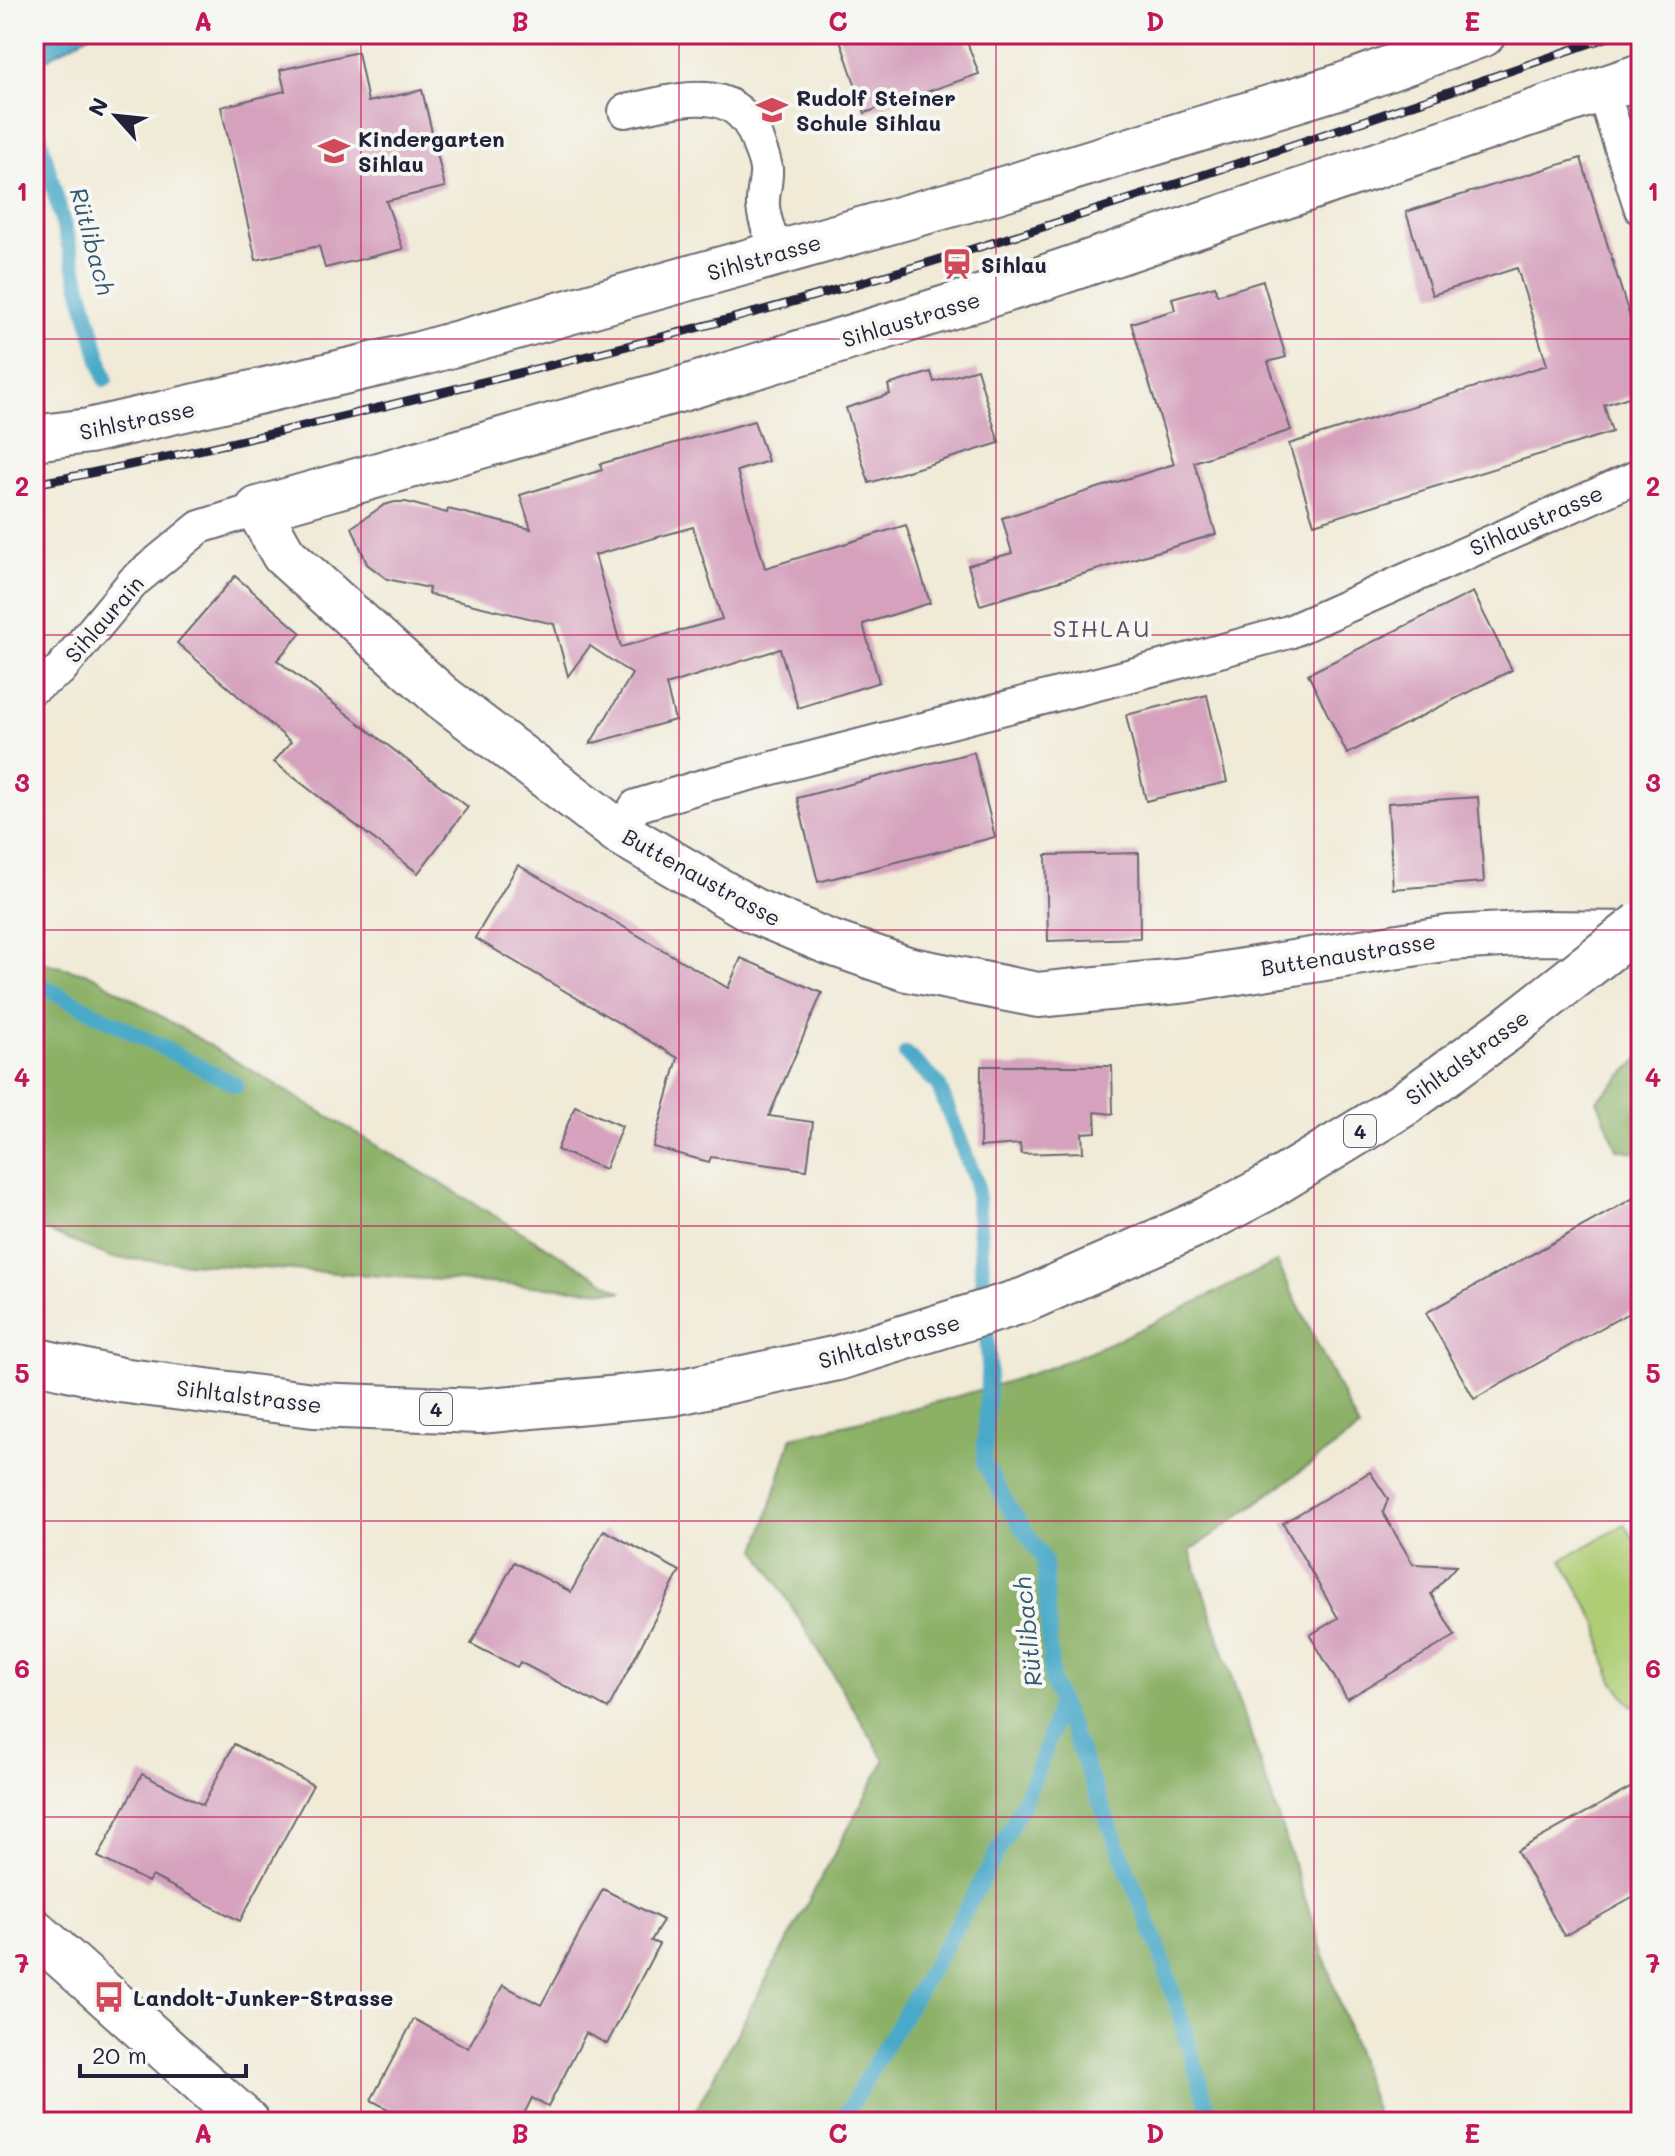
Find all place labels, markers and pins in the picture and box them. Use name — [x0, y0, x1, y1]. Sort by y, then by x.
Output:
place label: Rudolf Steiner Schule Sihlau — [796, 83, 956, 137]
school or university icon: Rudolf Steiner Schule Sihlau — [755, 93, 789, 127]
place label: Kindergarten Sihlau — [358, 124, 505, 178]
school or university icon: Kindergarten Sihlau — [317, 134, 351, 168]
station icon: Sihlau — [940, 247, 974, 281]
place label: Sihlau — [981, 250, 1047, 279]
bus stop icon: Landolt-Junker-Strasse — [92, 1980, 126, 2014]
place label: Landolt-Junker-Strasse — [133, 1983, 393, 2012]

